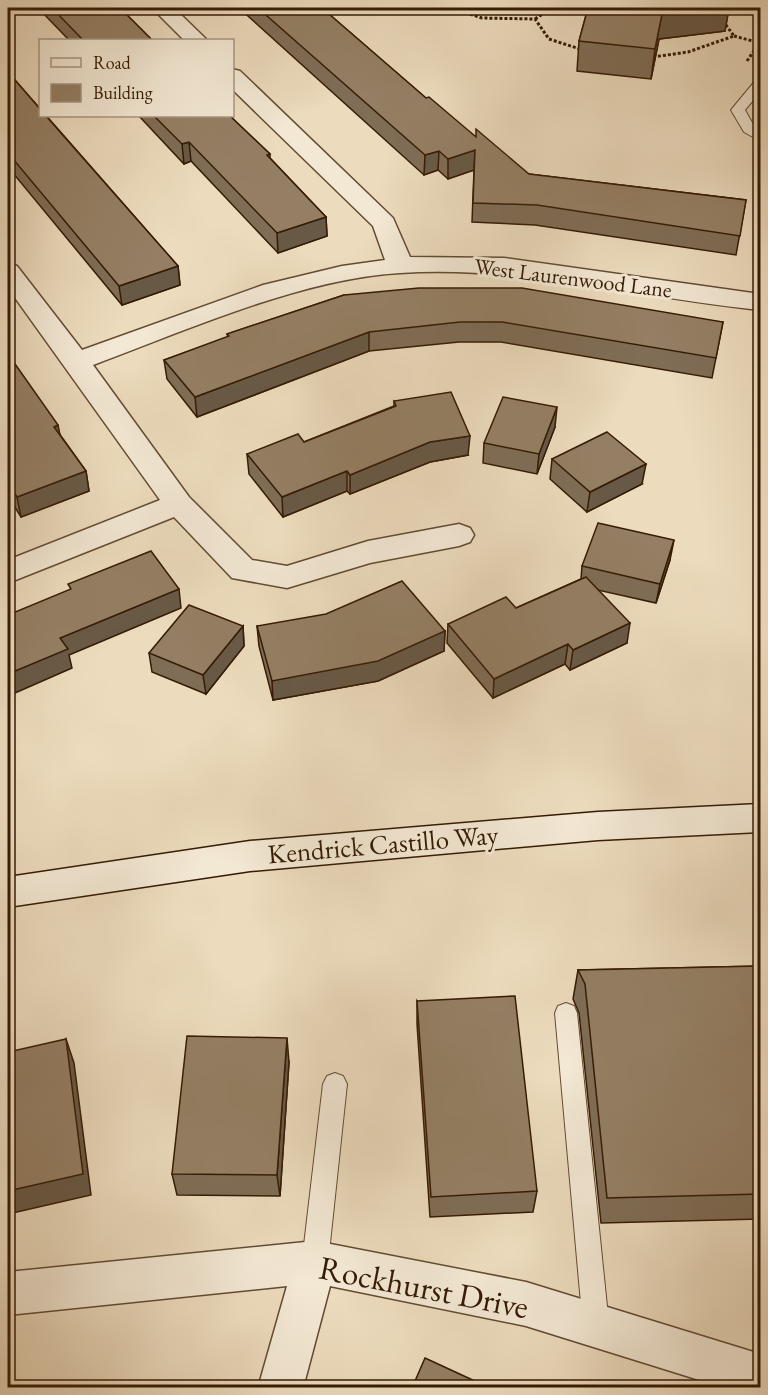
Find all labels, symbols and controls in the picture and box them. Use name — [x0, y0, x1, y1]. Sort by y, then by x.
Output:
legend — [39, 39, 234, 117]
text: Road — [93, 51, 132, 74]
text: Building — [93, 81, 153, 104]
street label: West Laurenwood Lane — [473, 251, 674, 305]
street label: Kendrick Castillo Way — [266, 816, 500, 872]
street label: Rockhurst Drive — [316, 1246, 532, 1328]

